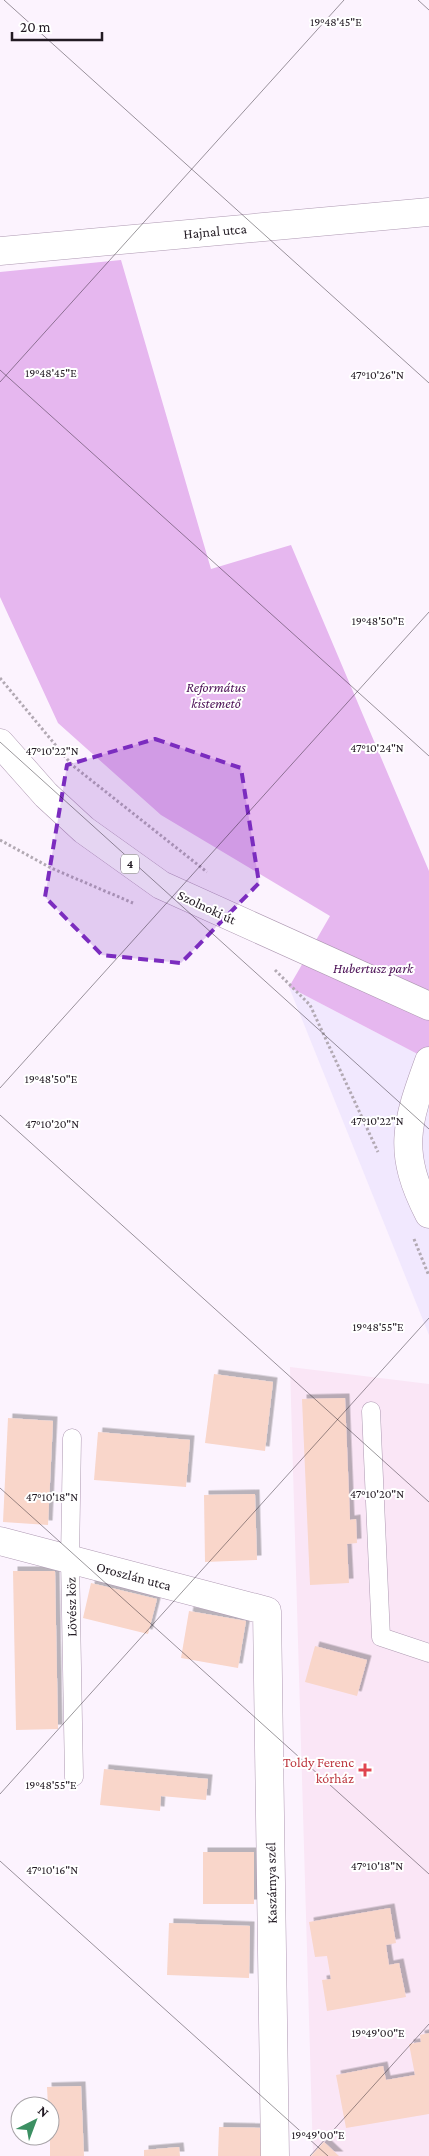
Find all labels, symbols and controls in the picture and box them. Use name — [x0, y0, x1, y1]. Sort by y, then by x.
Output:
scale bar — [12, 10, 102, 42]
text: 19°48'45"E — [310, 15, 362, 29]
text: 20 m — [20, 19, 51, 35]
street label: Hajnal utca — [183, 220, 248, 243]
text: 19°48'45"E — [25, 366, 77, 380]
text: 47°10'26"N — [350, 368, 404, 382]
text: 19°48'50"E — [352, 614, 405, 628]
park label: Református kistemető — [186, 679, 246, 711]
text: 47°10'24"N — [350, 741, 404, 755]
text: 47°10'22"N — [25, 744, 79, 758]
road number: 4 — [121, 854, 139, 874]
street label: Szolnoki út — [175, 887, 239, 928]
park label: Hubertusz park — [333, 960, 414, 976]
text: 19°48'50"E — [25, 1072, 78, 1086]
text: 47°10'22"N — [350, 1114, 404, 1128]
text: 47°10'20"N — [25, 1117, 79, 1131]
text: 19°48'55"E — [352, 1320, 404, 1334]
text: 47°10'20"N — [350, 1487, 404, 1501]
text: 47°10'18"N — [26, 1490, 78, 1504]
street label: Oroszlán utca — [95, 1558, 174, 1594]
street label: Lövész köz — [62, 1577, 80, 1637]
place label: Toldy Ferenc kórház — [283, 1754, 354, 1786]
marker: Toldy Ferenc kórház — [358, 1763, 372, 1777]
text: 19°48'55"E — [25, 1778, 77, 1792]
street label: Kaszárnya szél — [262, 1842, 280, 1924]
text: 47°10'18"N — [351, 1859, 403, 1873]
text: 47°10'16"N — [26, 1863, 78, 1877]
text: 19°49'00"E — [351, 2026, 405, 2040]
north arrow — [10, 2096, 60, 2146]
text: N — [35, 2102, 53, 2121]
text: 19°49'00"E — [291, 2128, 345, 2142]

